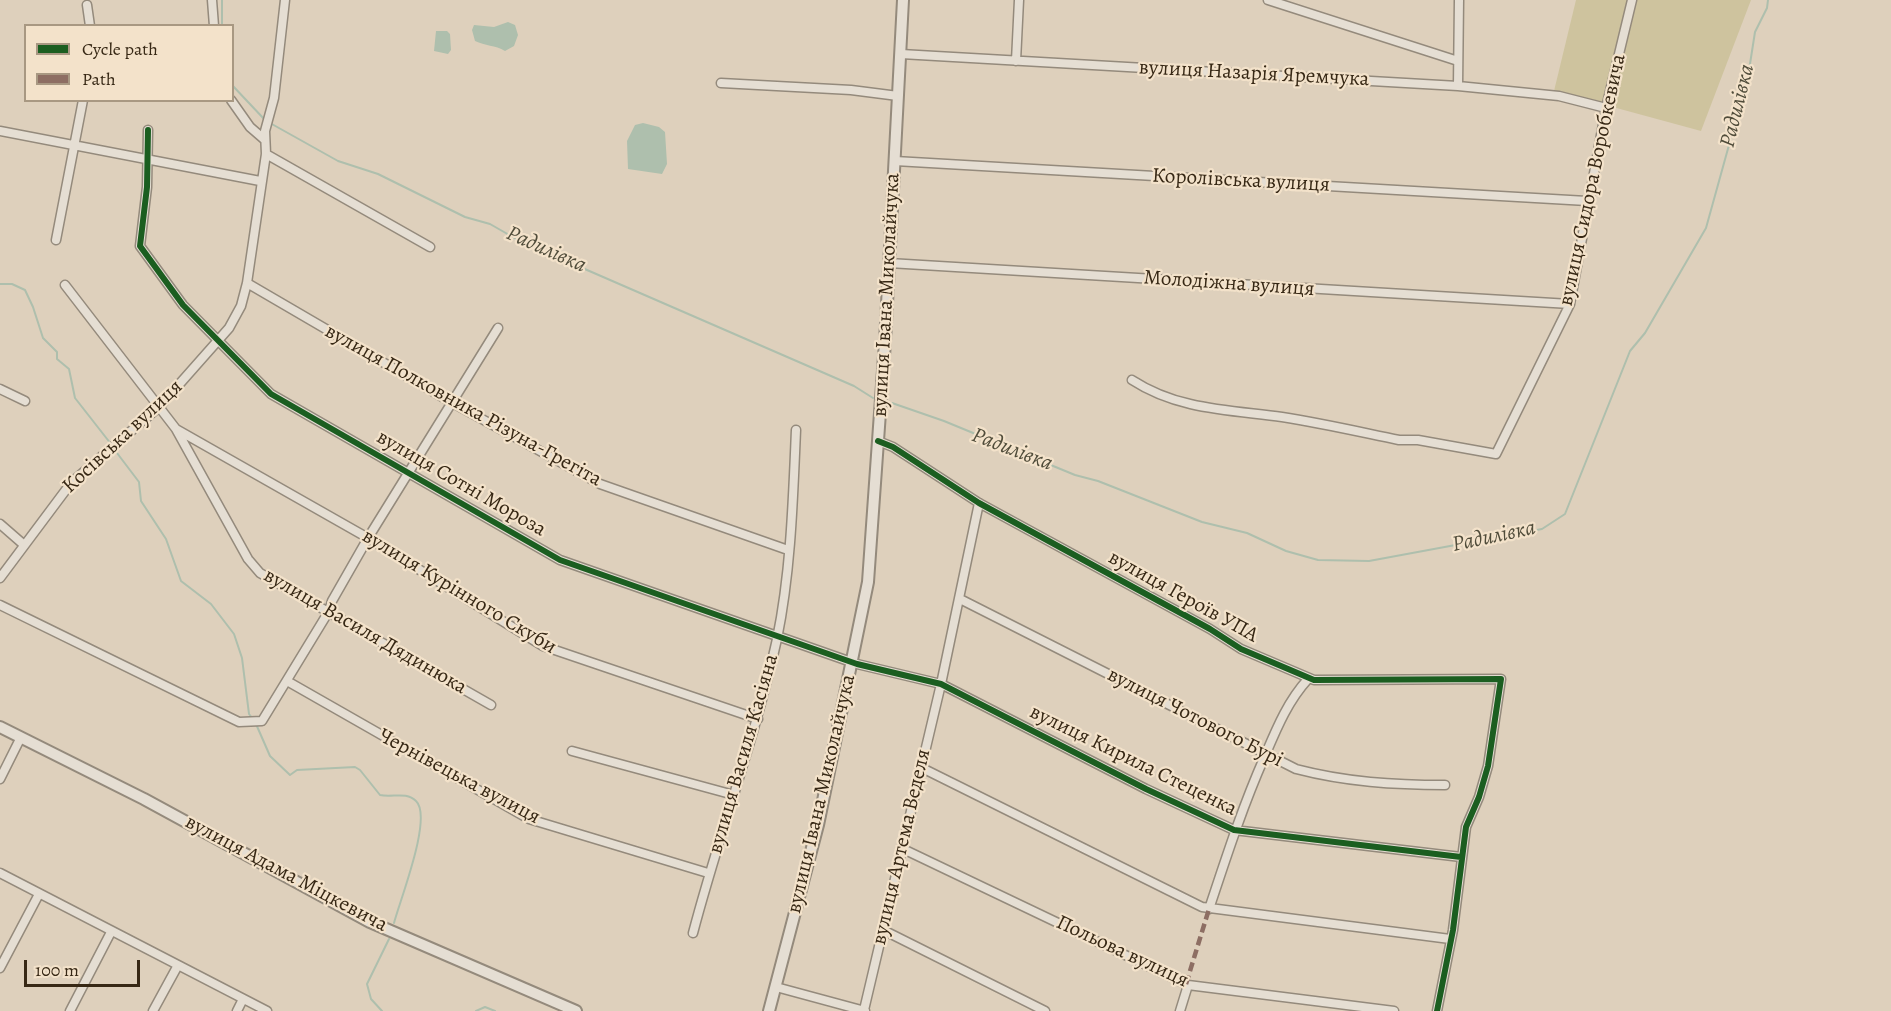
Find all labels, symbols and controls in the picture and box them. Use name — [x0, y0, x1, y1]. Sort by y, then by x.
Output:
legend — [24, 24, 234, 102]
text: Cycle path — [82, 37, 158, 61]
street label: вулиця Сидора Воробкевича — [1554, 52, 1632, 308]
street label: вулиця Назарія Яремчука — [1138, 55, 1370, 93]
water label: Радилівка — [1715, 62, 1761, 150]
text: Path — [82, 67, 116, 91]
street label: Королівська вулиця — [1151, 164, 1331, 198]
street label: вулиця Івана Миколайчука — [868, 172, 906, 418]
water label: Радилівка — [502, 221, 590, 279]
street label: Молодіжна вулиця — [1143, 265, 1315, 303]
street label: вулиця Полковника Різуна-Грегіта — [320, 319, 606, 493]
street label: Косівська вулиця — [58, 375, 188, 499]
water label: Радилівка — [968, 422, 1056, 478]
street label: вулиця Сотні Мороза — [372, 425, 550, 543]
water label: Радилівка — [1450, 515, 1538, 559]
street label: вулиця Курінного Скуби — [357, 524, 561, 660]
street label: вулиця Героїв УПА — [1104, 545, 1262, 649]
street label: вулиця Василя Дядинюка — [259, 563, 471, 701]
street label: вулиця Василя Касіяна — [703, 651, 785, 857]
street label: вулиця Чотового Бурі — [1103, 663, 1287, 773]
street label: вулиця Івана Миколайчука — [782, 672, 862, 916]
street label: вулиця Кирила Стеценка — [1025, 700, 1241, 822]
street label: Чернівецька вулиця — [374, 724, 544, 830]
street label: вулиця Артема Веделя — [867, 747, 937, 947]
street label: вулиця Адама Міцкевича — [180, 810, 392, 938]
street label: Польова вулиця — [1052, 910, 1192, 994]
scale bar — [27, 948, 142, 986]
text: 100 m — [35, 958, 79, 982]

